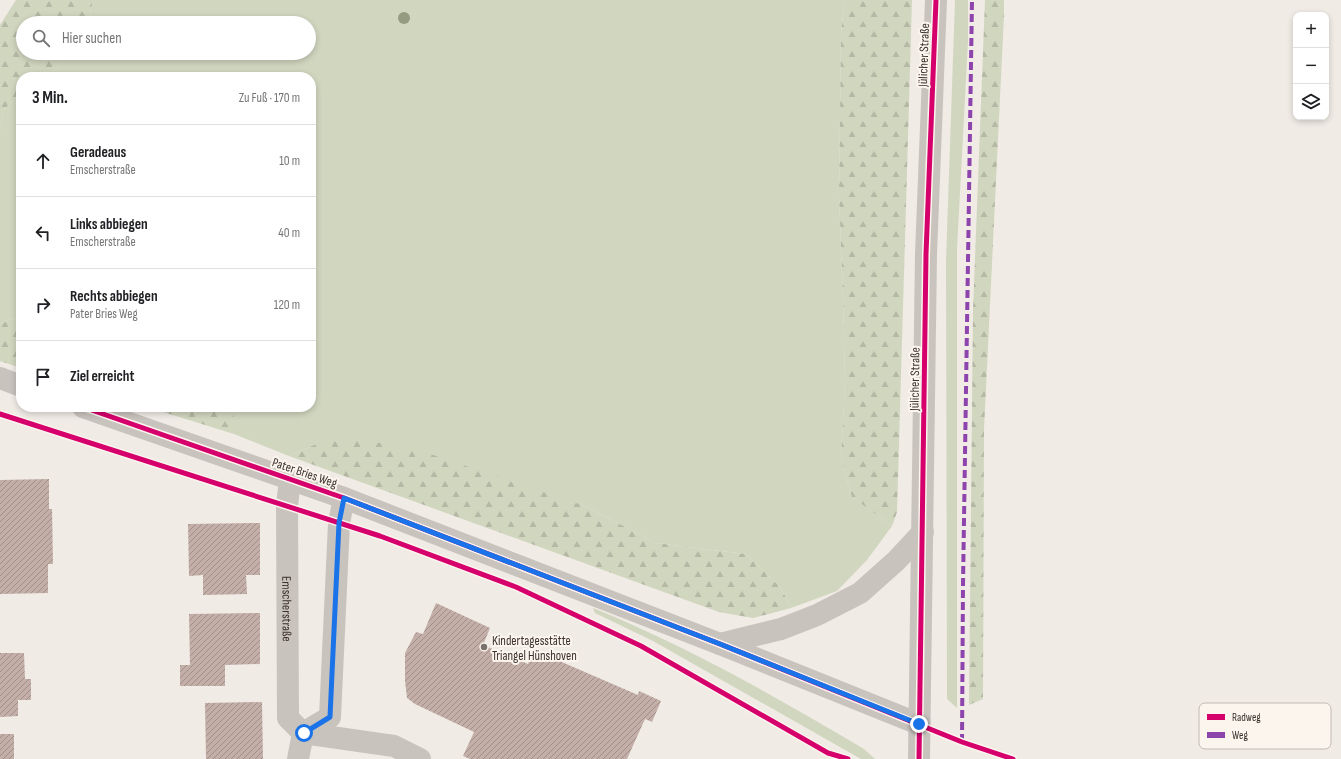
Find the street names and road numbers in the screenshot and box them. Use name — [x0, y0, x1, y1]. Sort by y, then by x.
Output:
street label: Jülicher Straße — [915, 23, 933, 88]
street label: Jülicher Straße — [906, 347, 924, 412]
street label: Pater Bries Weg — [270, 454, 339, 492]
street label: Emscherstraße — [278, 576, 295, 642]

